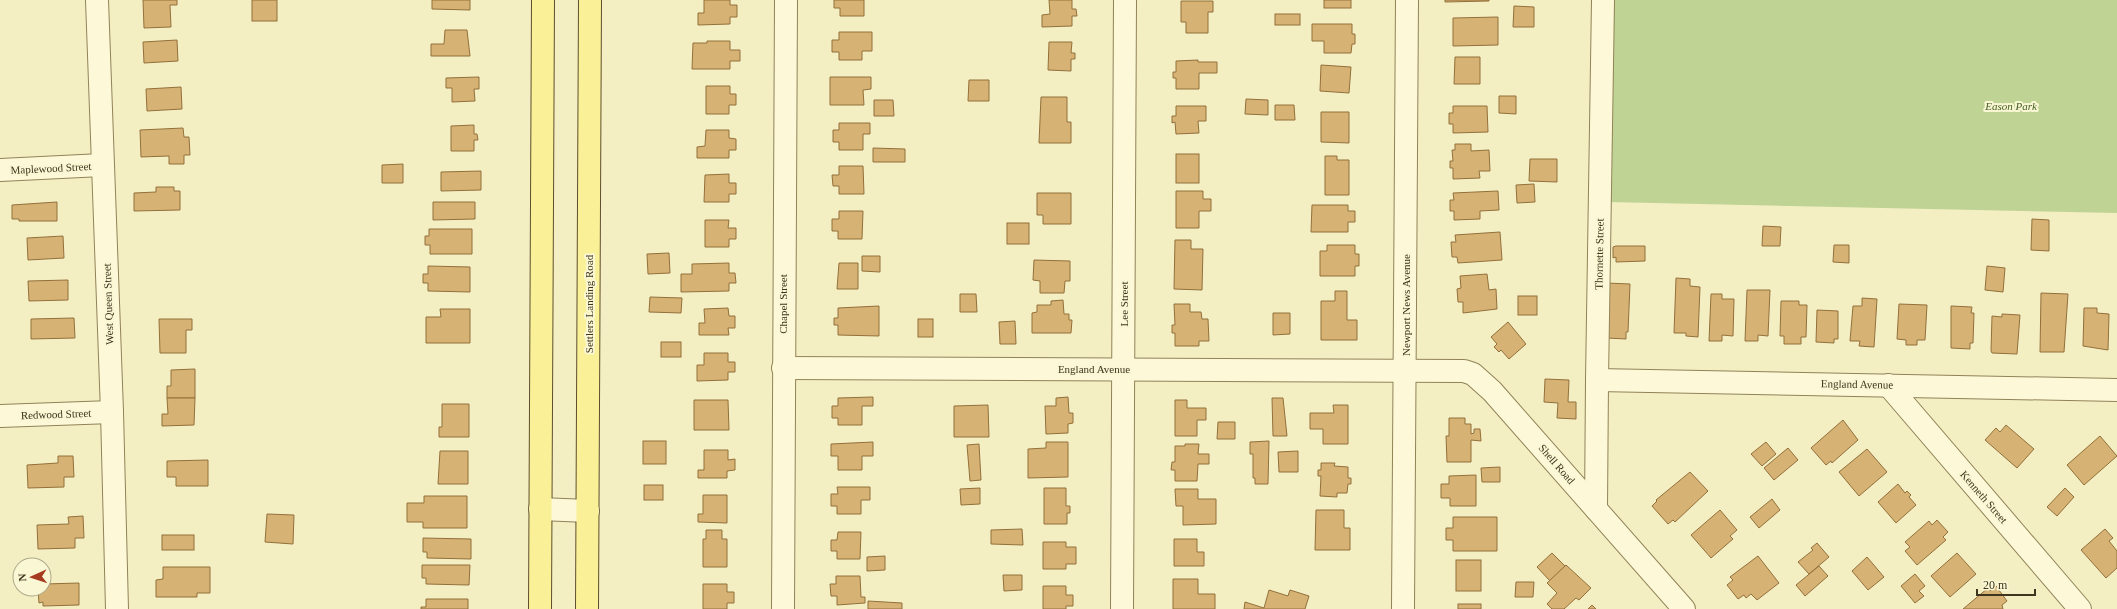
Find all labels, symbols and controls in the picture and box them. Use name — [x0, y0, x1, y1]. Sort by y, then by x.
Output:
park label: Eason Park — [1984, 100, 2038, 112]
street label: Maplewood Street — [10, 160, 92, 176]
street label: Thornette Street — [1592, 218, 1606, 290]
street label: Settlers Landing Road — [583, 254, 595, 353]
street label: Newport News Avenue — [1400, 254, 1412, 356]
street label: West Queen Street — [101, 263, 115, 345]
street label: Chapel Street — [777, 274, 789, 334]
street label: Lee Street — [1118, 282, 1130, 326]
street label: England Avenue — [1058, 363, 1130, 375]
street label: England Avenue — [1821, 377, 1893, 391]
street label: Redwood Street — [21, 407, 91, 421]
street label: Shell Road — [1537, 442, 1578, 487]
street label: Kenneth Street — [1958, 468, 2010, 526]
north arrow — [12, 557, 52, 597]
scale bar — [1977, 571, 2035, 597]
text: N — [16, 573, 28, 582]
text: 20 m — [1983, 578, 2008, 592]

